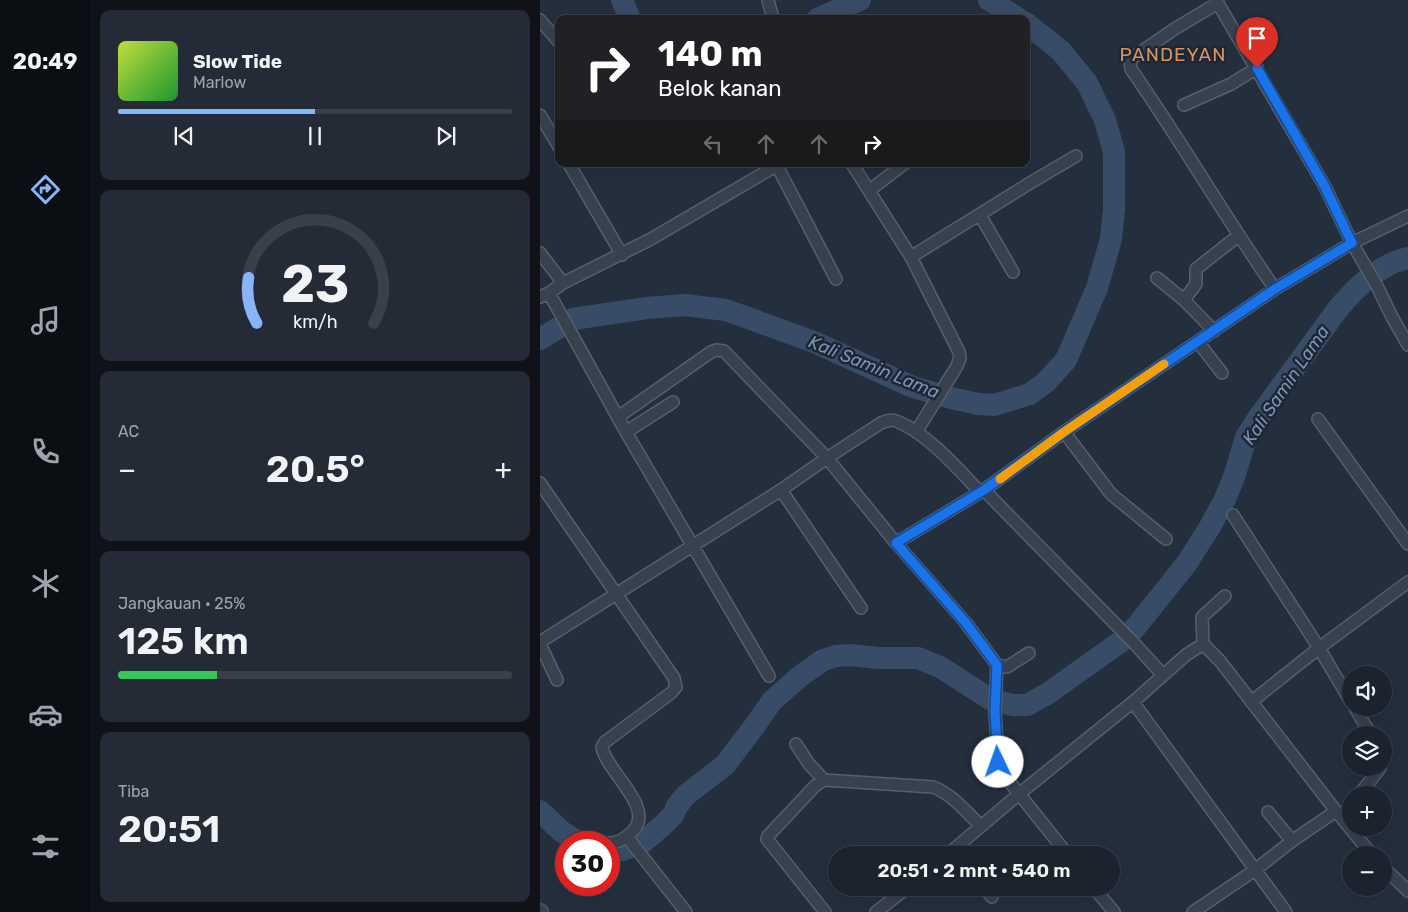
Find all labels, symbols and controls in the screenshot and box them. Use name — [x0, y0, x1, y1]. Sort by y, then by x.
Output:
pin — [1236, 17, 1278, 68]
icon: arrive — [1243, 24, 1271, 52]
text: 140 m — [658, 33, 763, 75]
icon: right — [575, 35, 640, 100]
district label: PANDEYAN — [1120, 43, 1226, 66]
text: 20:49 — [13, 48, 77, 75]
text: Slow Tide — [193, 50, 282, 73]
text: Marlow — [193, 73, 246, 92]
text: Belok kanan — [658, 75, 782, 102]
icon: previous — [170, 122, 198, 150]
icon: pause — [301, 122, 329, 150]
icon: next — [432, 122, 460, 150]
icon: left — [699, 130, 727, 158]
icon: ahead — [752, 130, 780, 158]
icon: ahead — [805, 130, 833, 158]
icon: right — [858, 130, 886, 158]
icon: directions — [28, 172, 63, 207]
text: 23 — [281, 253, 349, 315]
icon: music — [28, 303, 63, 338]
text: km/h — [293, 311, 337, 332]
water label: Kali Samin Lama — [1238, 321, 1334, 449]
water label: Kali Samin Lama — [805, 331, 943, 403]
text: AC — [118, 422, 139, 441]
icon: phone — [28, 434, 63, 469]
text: 20.5° — [266, 446, 365, 492]
text: − — [118, 453, 136, 486]
text: + — [495, 453, 512, 486]
icon: climate — [28, 566, 63, 601]
text: Jangkauan · 25% — [118, 594, 245, 613]
text: 125 km — [118, 618, 249, 664]
map controls — [1342, 666, 1392, 896]
button: sound — [1342, 666, 1392, 716]
icon: car — [28, 697, 63, 732]
button: layers — [1342, 726, 1392, 776]
position arrow — [971, 735, 1023, 787]
text: Tiba — [118, 782, 149, 801]
button: + — [1342, 786, 1392, 836]
text: 20:51 — [118, 806, 220, 852]
icon: filters — [28, 829, 63, 864]
speed limit sign: 30 — [555, 831, 620, 896]
button: − — [1342, 846, 1392, 896]
text: 20:51 · 2 mnt · 540 m — [877, 859, 1071, 882]

